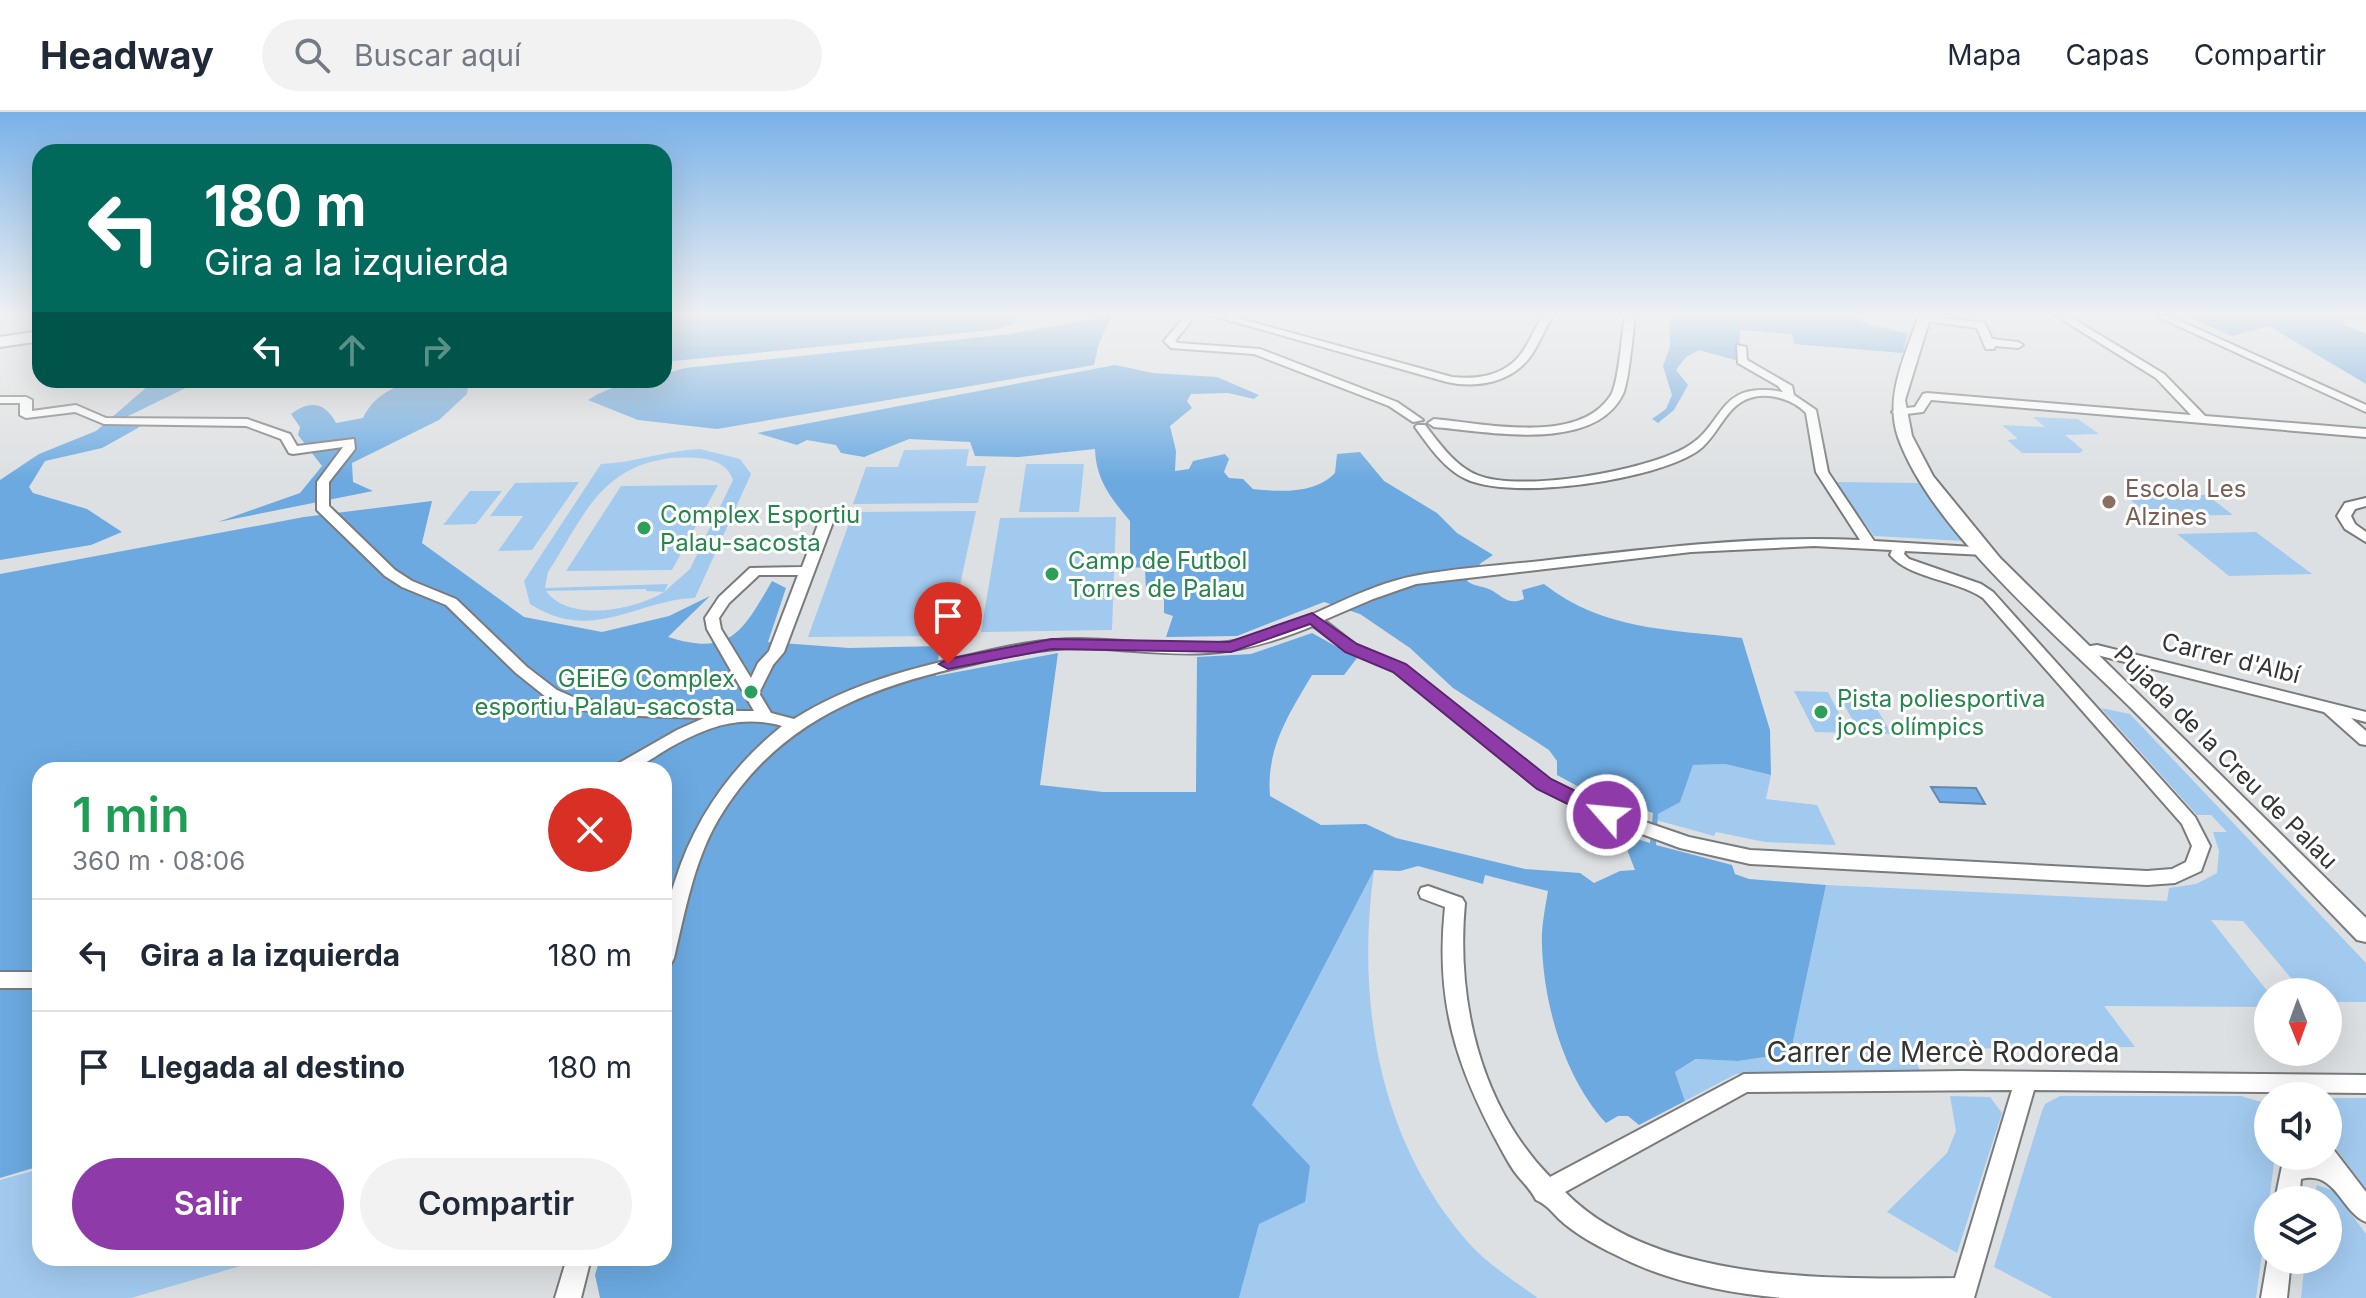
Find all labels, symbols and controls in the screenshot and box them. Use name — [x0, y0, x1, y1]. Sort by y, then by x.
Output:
search box — [262, 19, 822, 91]
text: Headway — [40, 32, 214, 78]
icon: search — [290, 33, 334, 77]
text: Buscar aquí — [354, 37, 521, 73]
text: Mapa — [1947, 38, 2022, 72]
text: Capas — [2066, 38, 2150, 72]
text: Compartir — [2194, 38, 2326, 72]
text: 180 m — [204, 172, 367, 240]
icon: left — [72, 176, 176, 280]
text: Gira a la izquierda — [204, 240, 509, 284]
icon: left — [246, 328, 290, 372]
icon: ahead — [330, 328, 374, 372]
icon: right — [414, 328, 458, 372]
place label: Escola Les Alzines — [2125, 474, 2246, 531]
marker: Escola Les Alzines — [2100, 493, 2118, 511]
place label: Complex Esportiu Palau-sacosta — [660, 500, 860, 557]
marker: Complex Esportiu Palau-sacosta — [635, 519, 653, 537]
place label: Camp de Futbol Torres de Palau — [1068, 546, 1247, 603]
marker: Camp de Futbol Torres de Palau — [1043, 565, 1061, 583]
pin — [914, 582, 982, 664]
icon: arrive — [926, 594, 970, 638]
street label: Carrer d'Albí — [2159, 627, 2303, 689]
street label: Pujada de la Creu de Palau — [2108, 639, 2344, 875]
place label: GEiEG Complex esportiu Palau-sacosta — [475, 664, 735, 721]
marker: GEiEG Complex esportiu Palau-sacosta — [742, 683, 760, 701]
place label: Pista poliesportiva jocs olímpics — [1836, 684, 2045, 741]
marker: Pista poliesportiva jocs olímpics — [1812, 703, 1830, 721]
position arrow — [1565, 773, 1649, 857]
text: 1 min — [72, 785, 190, 844]
button: close — [548, 788, 632, 872]
text: 360 m · 08:06 — [72, 845, 245, 876]
icon: left — [72, 933, 116, 977]
text: Gira a la izquierda — [140, 937, 400, 973]
text: 180 m — [548, 937, 632, 973]
north arrow — [2254, 978, 2342, 1066]
map controls — [2254, 978, 2342, 1274]
street label: Carrer de Mercè Rodoreda — [1767, 1035, 2119, 1069]
icon: arrive — [72, 1045, 116, 1089]
text: Llegada al destino — [140, 1049, 405, 1085]
text: 180 m — [548, 1049, 632, 1085]
button: sound — [2254, 1082, 2342, 1170]
button: Salir — [72, 1158, 344, 1250]
button: Compartir — [360, 1158, 632, 1250]
button: layers — [2254, 1186, 2342, 1274]

